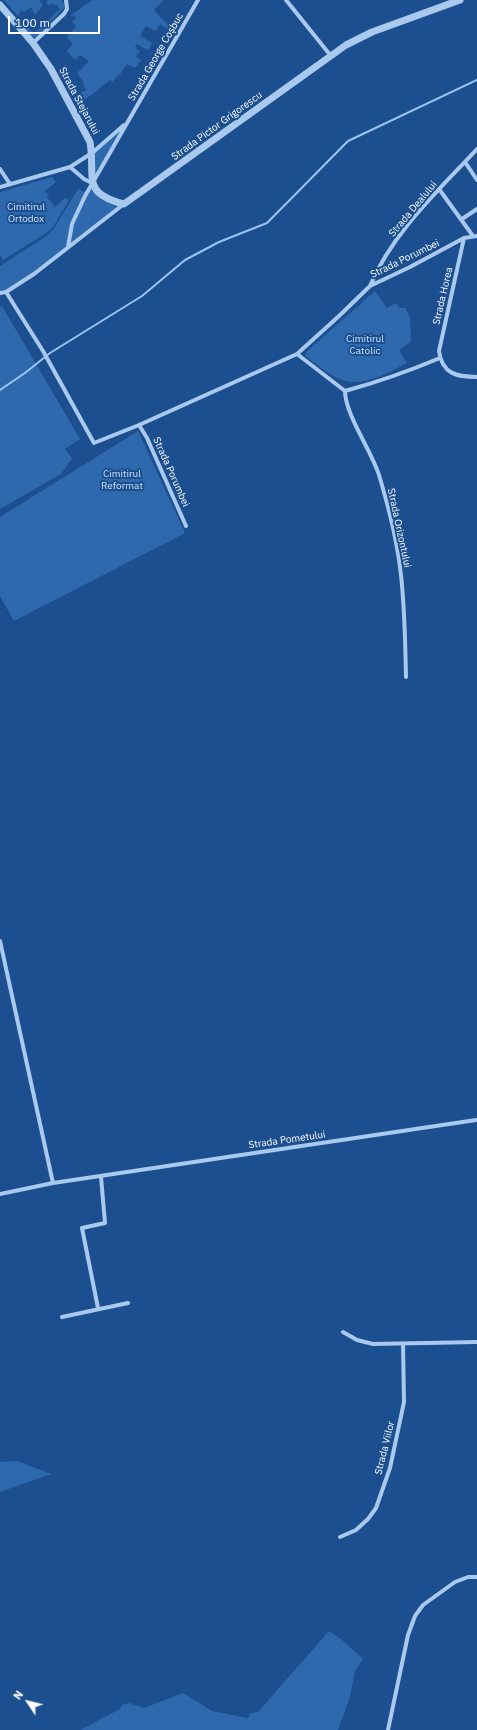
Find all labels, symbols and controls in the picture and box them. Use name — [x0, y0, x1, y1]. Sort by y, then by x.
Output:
scale bar — [10, 8, 102, 34]
street label: Strada George Coșbuc — [126, 11, 186, 103]
text: 100 m — [15, 15, 50, 30]
street label: Strada Stejarului — [56, 65, 102, 137]
street label: Strada Pictor Grigorescu — [169, 89, 265, 163]
street label: Strada Dealului — [386, 179, 440, 239]
park label: Cimitirul Ortodox — [7, 201, 45, 224]
street label: Strada Porumbei — [369, 237, 441, 281]
street label: Strada Horea — [431, 266, 455, 326]
park label: Cimitirul Catolic — [346, 333, 384, 356]
street label: Strada Porumbei — [150, 435, 192, 509]
park label: Cimitirul Reformat — [101, 468, 143, 492]
street label: Strada Orizontului — [385, 487, 413, 569]
street label: Strada Pometului — [248, 1129, 326, 1151]
street label: Strada Viilor — [373, 1420, 397, 1476]
north arrow — [8, 1682, 48, 1722]
text: N — [10, 1688, 26, 1702]

